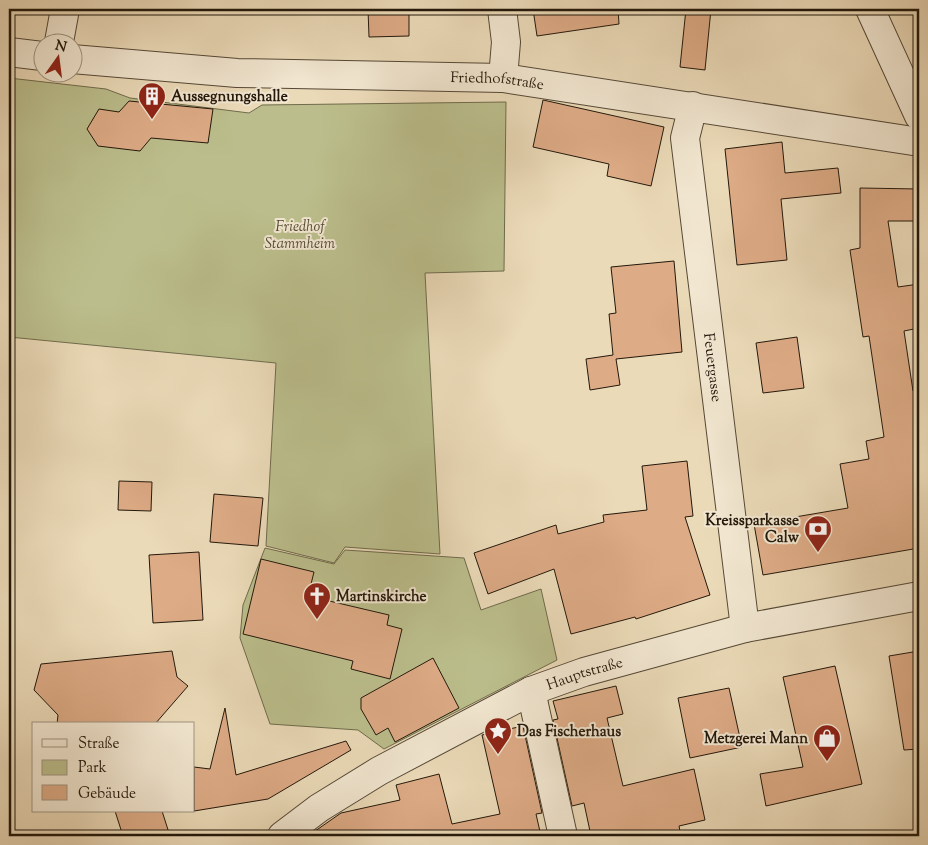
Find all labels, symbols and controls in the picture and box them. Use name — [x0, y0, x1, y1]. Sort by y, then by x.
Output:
north arrow — [32, 32, 82, 82]
text: N — [53, 36, 69, 58]
street label: Friedhofstraße — [450, 68, 545, 96]
building icon: Aussegnungshalle — [137, 81, 167, 120]
place label: Aussegnungshalle — [171, 87, 288, 108]
park label: Friedhof Stammheim — [265, 217, 336, 255]
street label: Feuergasse — [697, 332, 726, 403]
place label: Kreissparkasse Calw — [705, 511, 800, 549]
bank icon: Kreissparkasse Calw — [803, 514, 833, 553]
church icon: Martinskirche — [302, 581, 332, 620]
place label: Martinskirche — [336, 587, 427, 608]
street label: Hauptstraße — [544, 653, 625, 697]
place icon: Das Fischerhaus — [483, 716, 513, 755]
legend — [32, 722, 195, 812]
place label: Das Fischerhaus — [517, 722, 621, 743]
shop icon: Metzgerei Mann — [812, 723, 842, 762]
place label: Metzgerei Mann — [704, 729, 808, 750]
text: Straße — [78, 734, 120, 755]
text: Park — [78, 758, 107, 779]
text: Gebäude — [78, 784, 136, 805]

